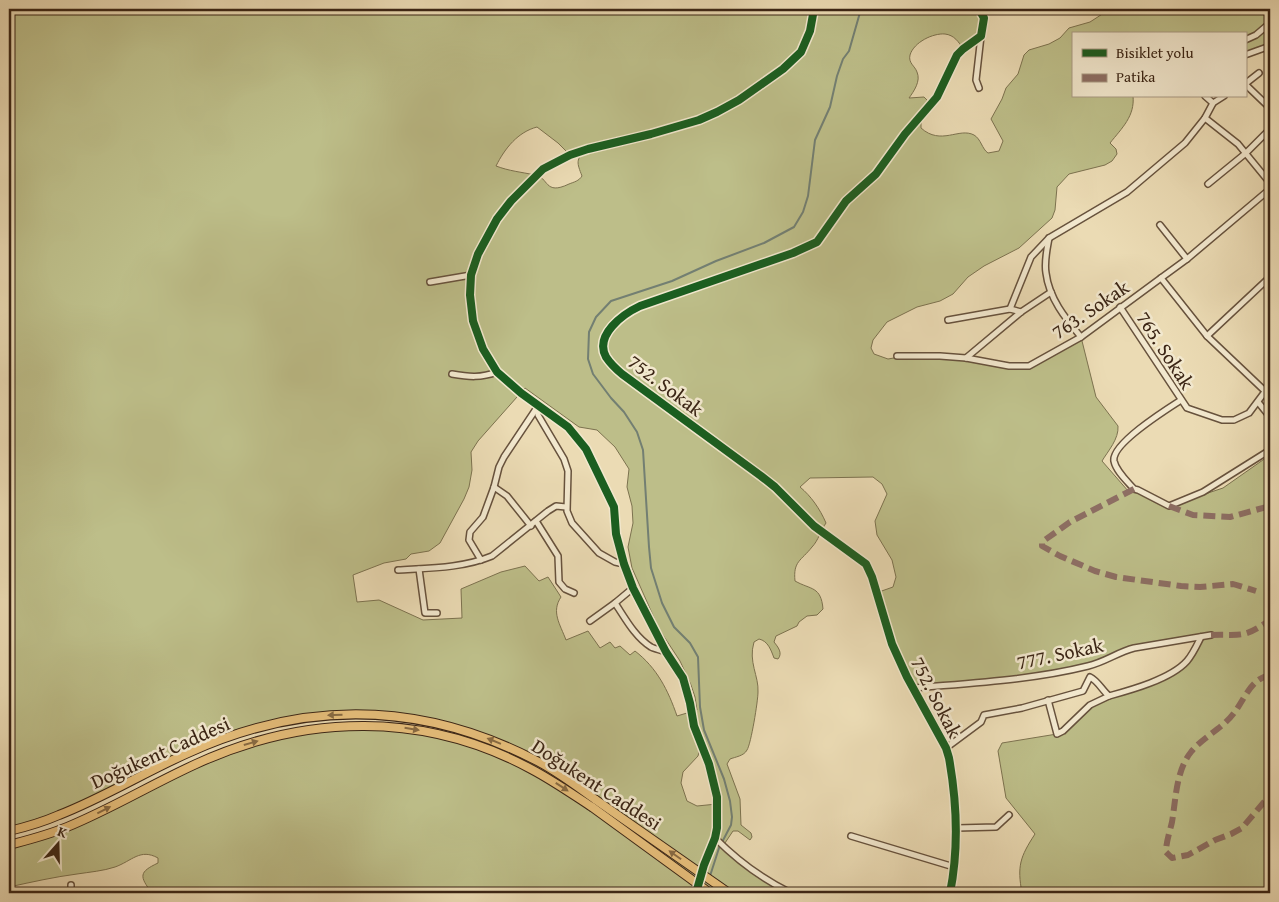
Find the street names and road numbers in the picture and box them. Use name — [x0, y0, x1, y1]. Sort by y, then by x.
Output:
street label: 763. Sokak — [1045, 272, 1135, 346]
street label: 765. Sokak — [1130, 305, 1203, 395]
street label: 752. Sokak — [622, 347, 710, 424]
street label: 777. Sokak — [1014, 630, 1107, 676]
street label: 752. Sokak — [904, 651, 970, 743]
street label: Doğukent Caddesi — [86, 708, 235, 796]
street label: Doğukent Caddesi — [526, 731, 668, 837]

